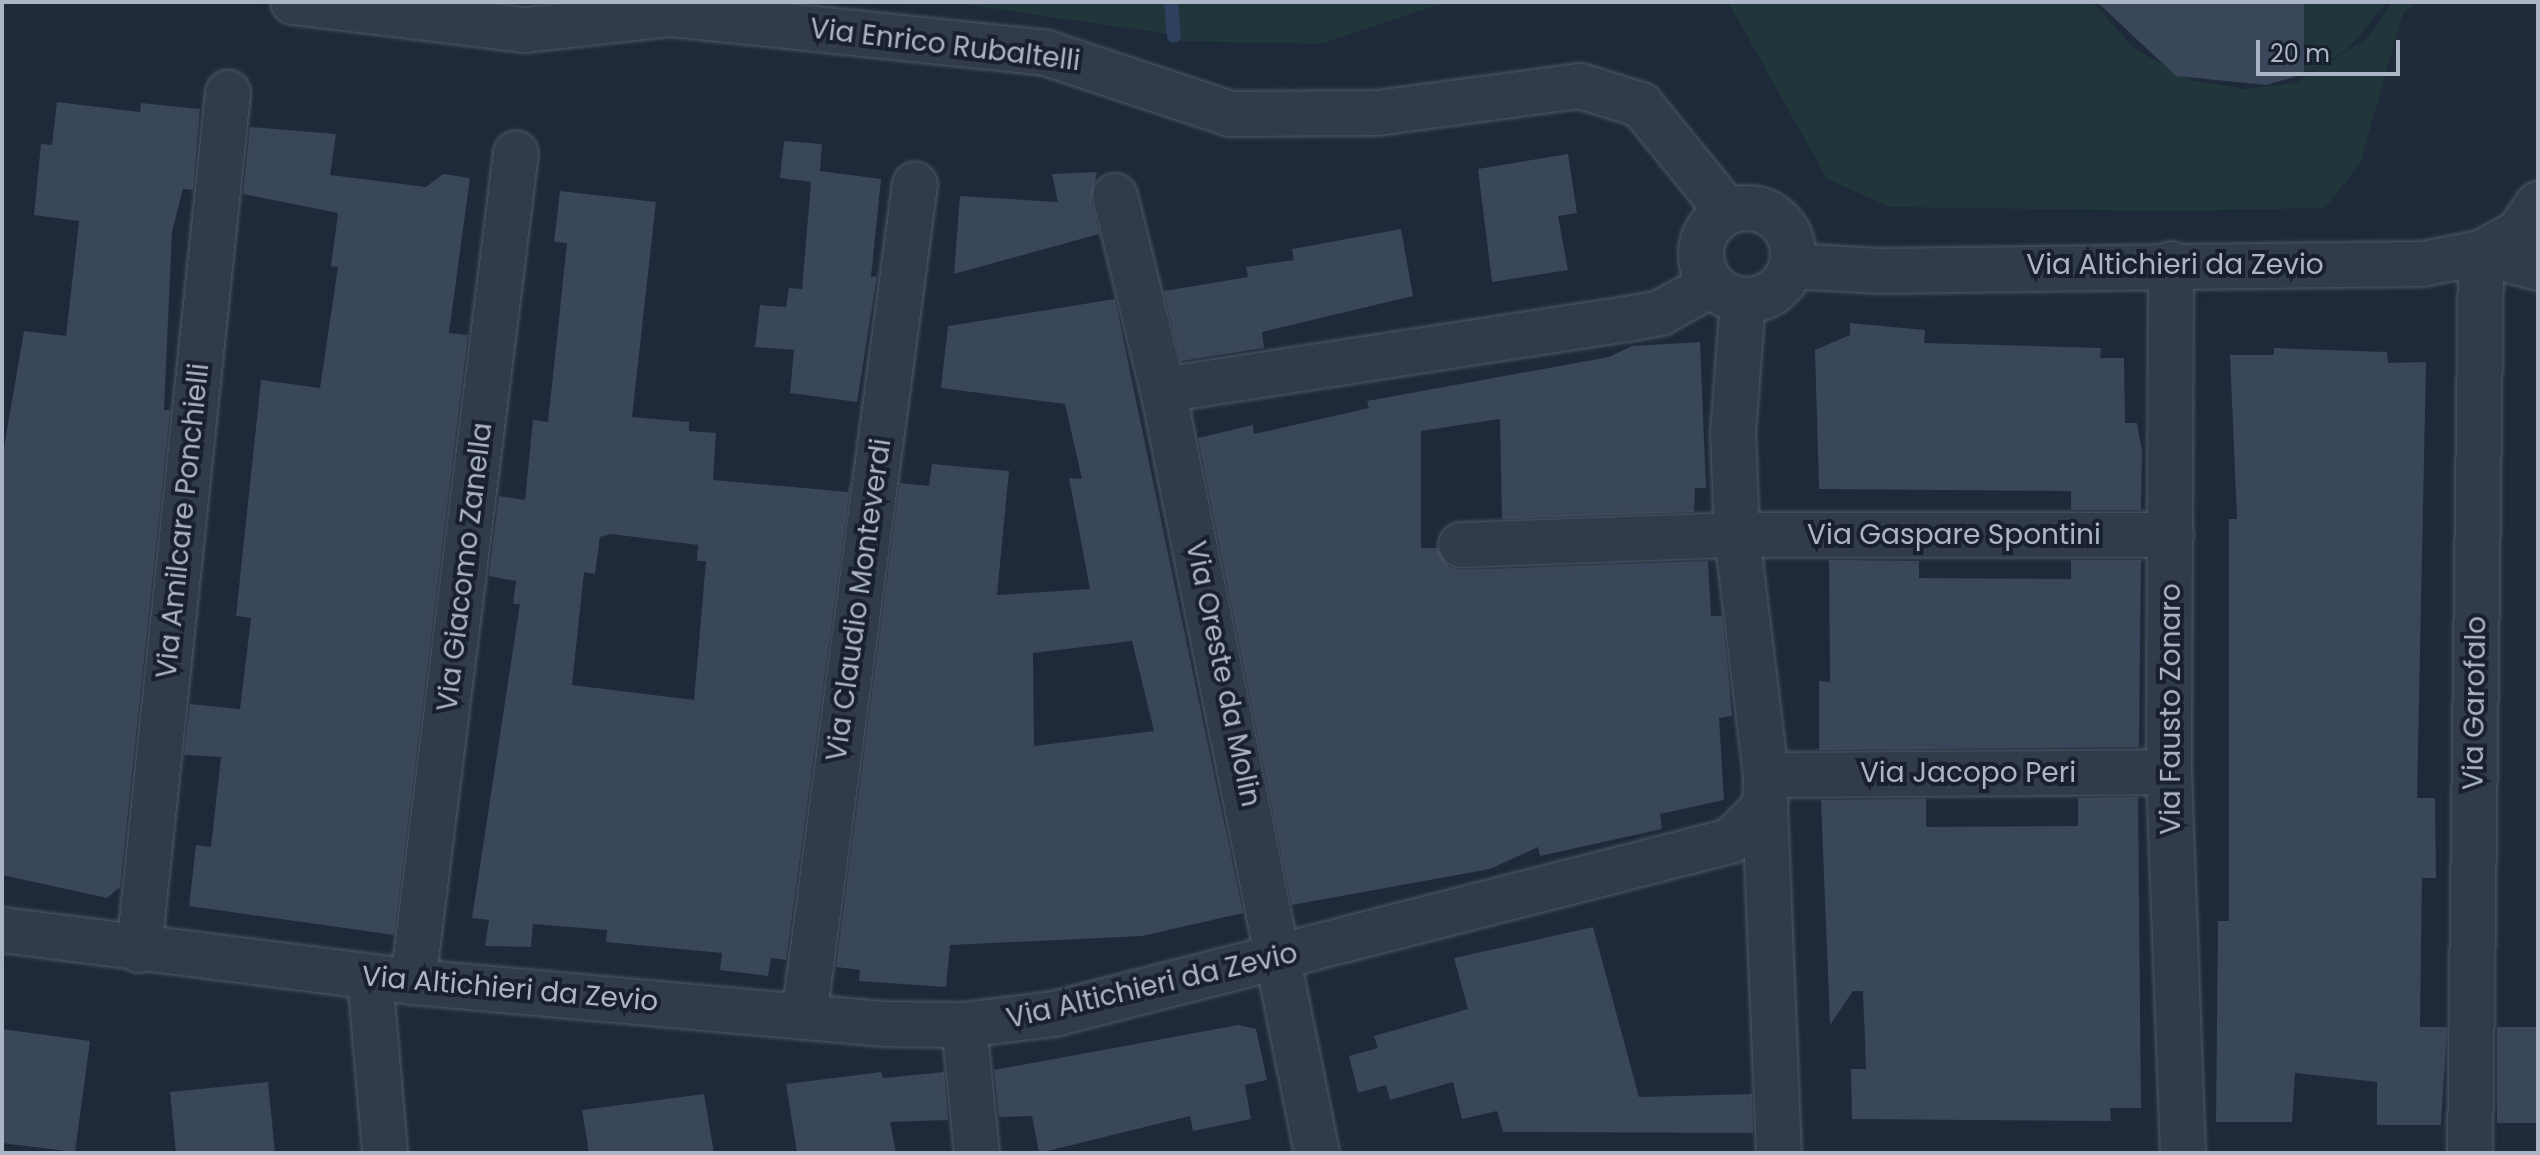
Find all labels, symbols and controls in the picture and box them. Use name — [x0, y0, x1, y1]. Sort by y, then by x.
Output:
street label: Via Enrico Rubaltelli — [808, 12, 1082, 78]
scale bar — [2260, 24, 2404, 74]
text: 20 m — [2270, 37, 2330, 70]
street label: Via Altichieri da Zevio — [2026, 248, 2324, 282]
street label: Via Amilcare Ponchielli — [150, 362, 216, 680]
street label: Via Giacomo Zanella — [431, 421, 499, 713]
street label: Via Claudio Monteverdi — [820, 436, 898, 764]
street label: Via Gaspare Spontini — [1807, 518, 2101, 552]
street label: Via Oreste da Molin — [1178, 538, 1268, 810]
street label: Via Fausto Zonaro — [2154, 583, 2188, 835]
street label: Via Garofalo — [2457, 616, 2493, 790]
street label: Via Jacopo Peri — [1860, 756, 2076, 790]
street label: Via Altichieri da Zevio — [1003, 936, 1301, 1036]
street label: Via Altichieri da Zevio — [360, 959, 660, 1019]

